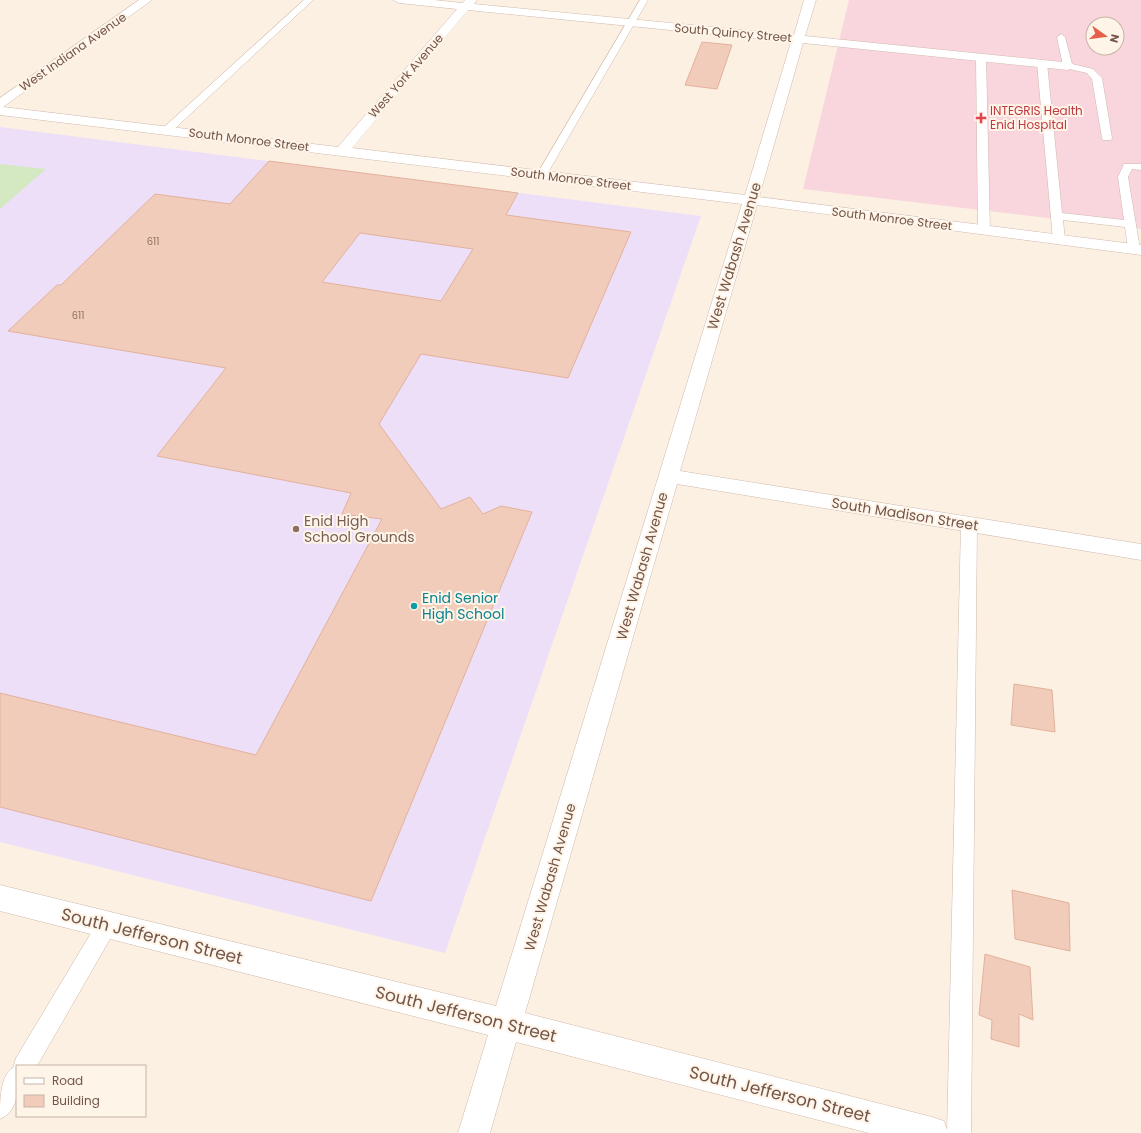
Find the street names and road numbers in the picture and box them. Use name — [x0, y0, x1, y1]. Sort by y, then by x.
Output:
street label: West Indiana Avenue — [16, 8, 130, 95]
street label: South Quincy Street — [674, 19, 792, 46]
street label: West York Avenue — [364, 30, 447, 121]
street label: South Monroe Street — [188, 124, 310, 155]
street label: South Monroe Street — [510, 163, 632, 194]
street label: West Wabash Avenue — [702, 180, 766, 332]
street label: South Monroe Street — [831, 203, 953, 234]
street label: West Wabash Avenue — [611, 489, 673, 642]
street label: South Madison Street — [830, 493, 980, 535]
street label: West Wabash Avenue — [519, 800, 581, 953]
street label: South Jefferson Street — [59, 902, 245, 970]
street label: South Jefferson Street — [373, 980, 559, 1048]
street label: South Jefferson Street — [687, 1060, 873, 1128]

